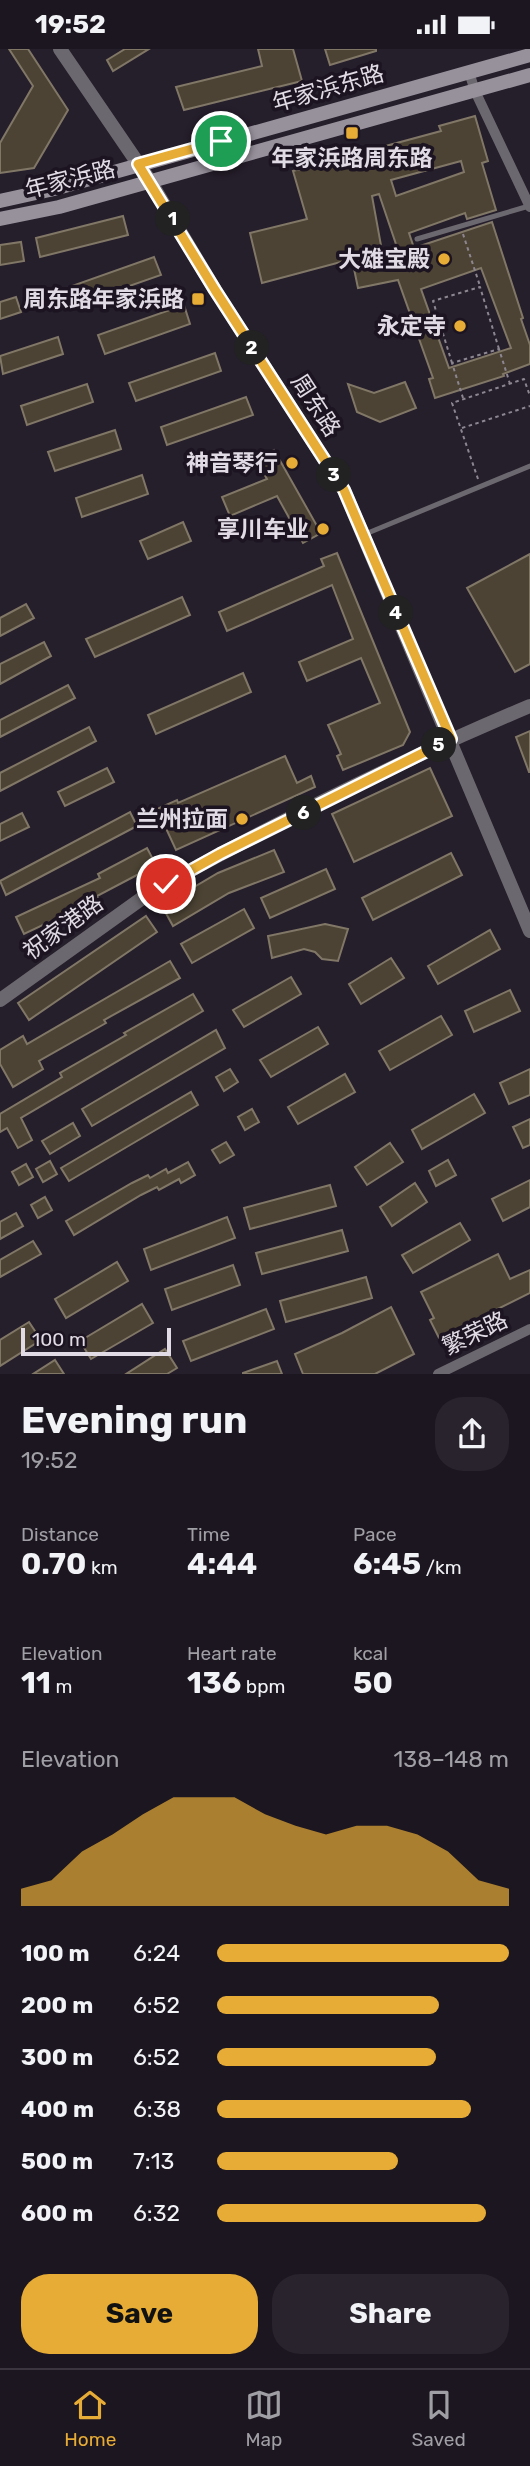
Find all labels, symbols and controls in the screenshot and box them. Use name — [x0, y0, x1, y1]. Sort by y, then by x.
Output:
text: 19:52 — [35, 9, 106, 40]
street label: 年家浜东路 — [269, 59, 387, 117]
pin — [191, 111, 251, 171]
icon: arrive — [202, 122, 240, 160]
marker: 年家浜路周东路 — [344, 125, 360, 141]
place label: 年家浜路周东路 — [272, 144, 433, 172]
street label: 年家浜路 — [22, 154, 118, 204]
pin: 1 — [156, 201, 190, 237]
text: 1 — [168, 207, 177, 230]
place label: 大雄宝殿 — [338, 245, 430, 273]
marker: 大雄宝殿 — [436, 251, 452, 267]
place label: 周东路年家浜路 — [23, 285, 184, 313]
marker: 周东路年家浜路 — [190, 291, 206, 307]
place label: 永定寺 — [377, 312, 446, 340]
marker: 永定寺 — [452, 318, 468, 334]
pin: 2 — [234, 331, 270, 365]
text: 2 — [245, 336, 258, 359]
street label: 周东路 — [285, 368, 347, 442]
place label: 神音琴行 — [186, 449, 278, 477]
marker: 神音琴行 — [284, 455, 300, 471]
pin: 3 — [316, 457, 352, 493]
text: 3 — [327, 463, 340, 486]
place label: 享川车业 — [217, 515, 309, 543]
marker: 享川车业 — [315, 521, 331, 537]
pin: 4 — [378, 595, 414, 631]
text: 4 — [389, 601, 402, 624]
pin: 5 — [422, 727, 457, 763]
text: 5 — [432, 733, 445, 756]
pin: 6 — [286, 795, 322, 831]
text: 6 — [297, 801, 310, 824]
place label: 兰州拉面 — [136, 805, 228, 833]
marker: 兰州拉面 — [234, 811, 250, 827]
pin — [136, 854, 196, 914]
icon: check — [147, 865, 185, 903]
street label: 祝家港路 — [18, 889, 108, 965]
street label: 繁荣路 — [438, 1305, 512, 1361]
scale bar — [21, 1325, 172, 1357]
text: 100 m — [32, 1328, 86, 1351]
text: Evening run — [21, 1397, 247, 1443]
button: share — [435, 1397, 509, 1471]
text: 19:52 — [21, 1446, 78, 1474]
text: Distance — [21, 1523, 99, 1546]
text: Time — [187, 1523, 230, 1546]
text: Pace — [353, 1523, 397, 1546]
text: 0.70 — [21, 1546, 86, 1582]
text: 4:44 — [187, 1546, 257, 1582]
text: 6:45 — [353, 1546, 421, 1582]
text: km — [86, 1556, 118, 1579]
text: /km — [421, 1556, 462, 1579]
text: Elevation — [21, 1642, 102, 1665]
text: Heart rate — [187, 1642, 277, 1665]
text: kcal — [353, 1642, 388, 1665]
text: 11 — [21, 1665, 51, 1701]
text: 136 — [187, 1665, 241, 1701]
text: 50 — [353, 1665, 393, 1701]
text: m — [51, 1675, 72, 1698]
text: bpm — [241, 1675, 285, 1698]
text: Elevation — [21, 1745, 120, 1773]
text: 138–148 m — [394, 1745, 509, 1773]
text: 100 m — [21, 1939, 90, 1967]
text: 6:24 — [133, 1939, 180, 1967]
text: 200 m — [21, 1991, 93, 2019]
text: 6:52 — [133, 1991, 180, 2019]
text: 300 m — [21, 2043, 93, 2071]
text: 6:52 — [133, 2043, 180, 2071]
text: 400 m — [21, 2095, 94, 2123]
text: 6:38 — [133, 2095, 181, 2123]
text: 500 m — [21, 2147, 93, 2175]
text: 7:13 — [133, 2147, 174, 2175]
text: 600 m — [21, 2199, 93, 2227]
text: 6:32 — [133, 2199, 180, 2227]
button: Save — [21, 2274, 258, 2354]
button: Share — [272, 2274, 509, 2354]
tab: Home — [64, 2386, 116, 2451]
tab: Map — [245, 2386, 283, 2451]
tab: Saved — [411, 2386, 466, 2451]

